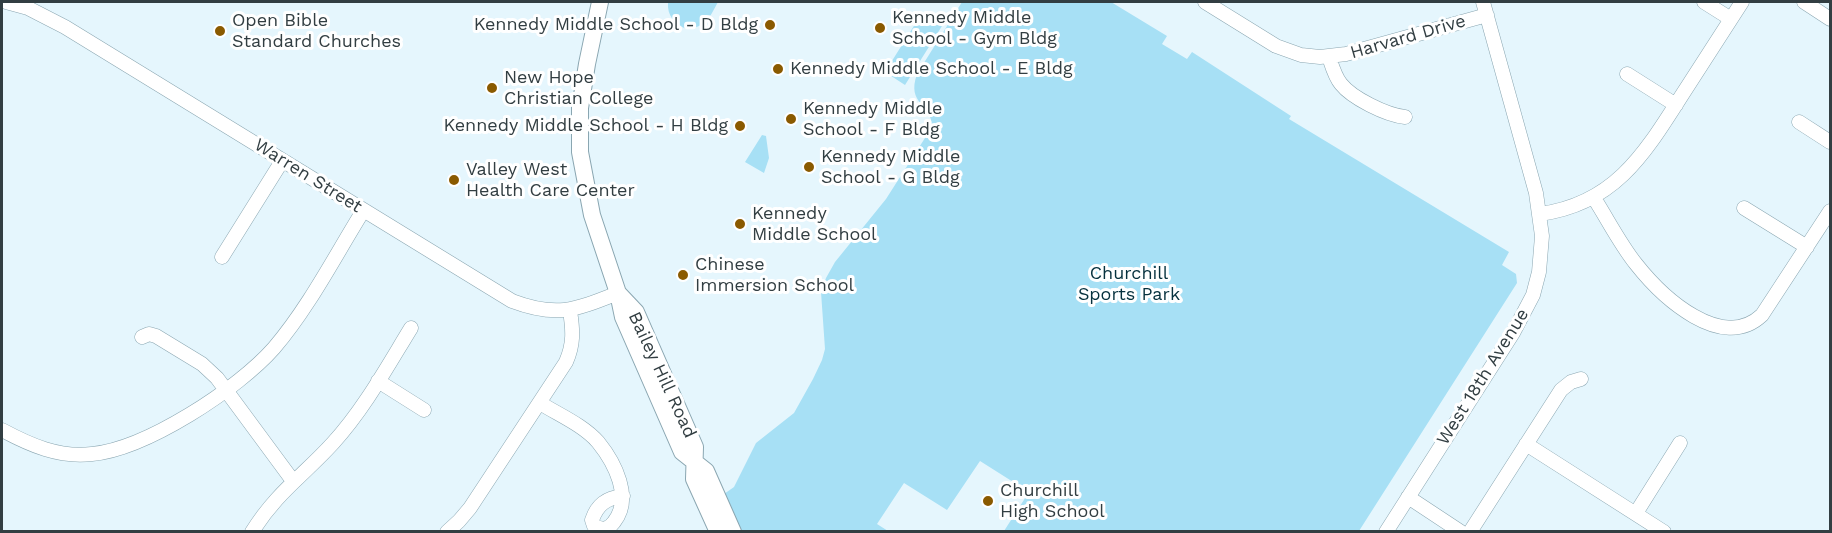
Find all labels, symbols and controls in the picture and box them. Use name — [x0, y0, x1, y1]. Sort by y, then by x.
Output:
place label: Kennedy Middle School - Gym Bldg — [892, 7, 1057, 50]
place label: Open Bible Standard Churches — [232, 10, 401, 52]
street label: Harvard Drive — [1348, 10, 1468, 64]
place label: Kennedy Middle School - D Bldg — [474, 14, 758, 36]
marker: Kennedy Middle School - D Bldg — [763, 18, 777, 32]
marker: Kennedy Middle School - Gym Bldg — [873, 21, 887, 35]
marker: Open Bible Standard Churches — [213, 24, 227, 38]
place label: Kennedy Middle School - E Bldg — [790, 58, 1073, 80]
marker: Kennedy Middle School - E Bldg — [771, 62, 785, 76]
place label: New Hope Christian College — [504, 67, 653, 110]
marker: New Hope Christian College — [485, 81, 499, 95]
place label: Kennedy Middle School - F Bldg — [803, 98, 942, 140]
marker: Kennedy Middle School - F Bldg — [784, 112, 798, 126]
place label: Kennedy Middle School - H Bldg — [444, 115, 728, 137]
marker: Kennedy Middle School - H Bldg — [733, 119, 747, 133]
street label: Warren Street — [250, 134, 366, 218]
place label: Kennedy Middle School - G Bldg — [821, 146, 960, 188]
place label: Valley West Health Care Center — [466, 159, 635, 201]
marker: Kennedy Middle School - G Bldg — [802, 160, 816, 174]
marker: Valley West Health Care Center — [447, 173, 461, 187]
place label: Kennedy Middle School — [752, 203, 877, 246]
marker: Kennedy Middle School — [733, 217, 747, 231]
place label: Chinese Immersion School — [695, 254, 854, 296]
park label: Churchill Sports Park — [1078, 263, 1180, 306]
marker: Chinese Immersion School — [676, 268, 690, 282]
street label: West 18th Avenue — [1432, 305, 1534, 449]
street label: Bailey Hill Road — [623, 308, 701, 442]
place label: Churchill High School — [1000, 480, 1105, 522]
marker: Churchill High School — [981, 494, 995, 508]

